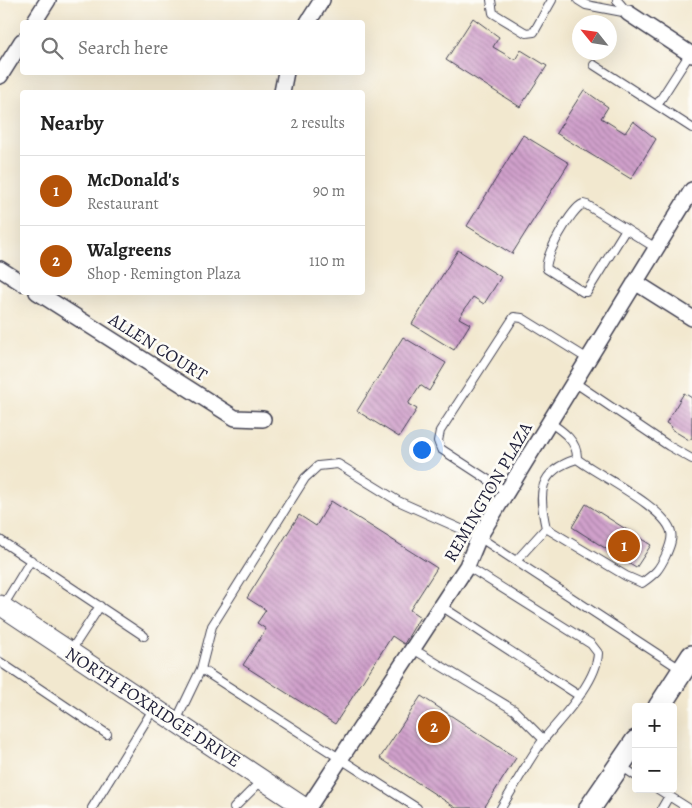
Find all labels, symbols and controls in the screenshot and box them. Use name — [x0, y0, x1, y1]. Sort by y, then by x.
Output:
north arrow — [572, 15, 617, 60]
search box — [20, 20, 365, 75]
icon: search — [38, 34, 66, 62]
text: Search here — [78, 35, 168, 61]
text: Nearby — [40, 109, 103, 137]
text: 2 results — [290, 112, 345, 134]
text: McDonald's — [87, 167, 179, 193]
text: 1 — [53, 180, 59, 202]
text: 90 m — [313, 180, 345, 202]
text: Restaurant — [87, 193, 159, 215]
text: Walgreens — [87, 237, 171, 263]
text: 2 — [52, 250, 60, 272]
text: 110 m — [309, 250, 345, 272]
text: Shop · Remington Plaza — [87, 263, 241, 285]
street label: ALLEN COURT — [103, 307, 212, 387]
street label: REMINGTON PLAZA — [438, 417, 538, 566]
your location — [409, 437, 435, 463]
pin: 1 — [608, 527, 640, 565]
street label: NORTH FOXRIDGE DRIVE — [61, 641, 245, 773]
map controls — [632, 703, 677, 793]
button: + — [632, 703, 677, 748]
pin: 2 — [418, 708, 450, 746]
button: − — [632, 748, 677, 793]

